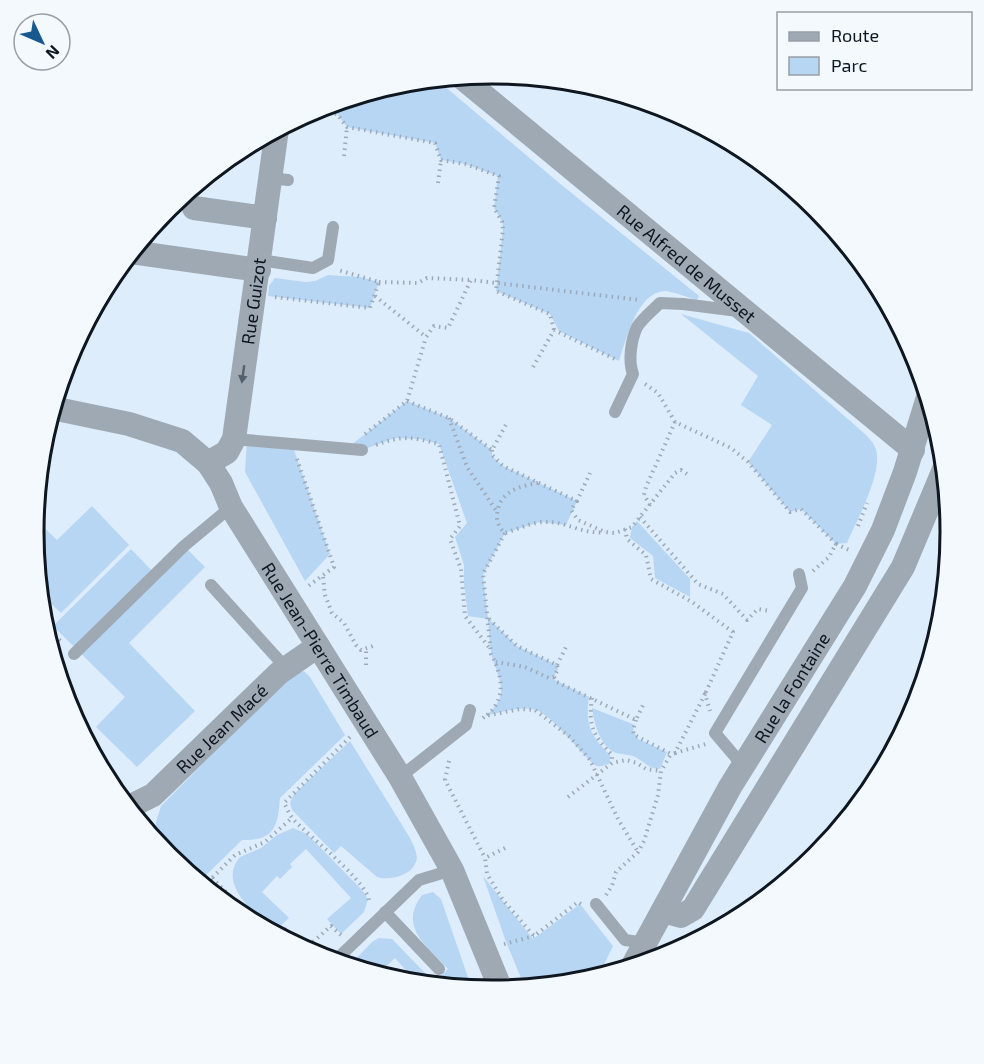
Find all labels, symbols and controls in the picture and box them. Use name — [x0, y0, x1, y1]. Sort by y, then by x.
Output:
north arrow — [12, 12, 72, 72]
legend — [777, 12, 972, 90]
text: Route — [831, 24, 879, 46]
text: N — [42, 42, 64, 64]
text: Parc — [831, 54, 867, 76]
street label: Rue Alfred de Musset — [613, 199, 761, 327]
street label: Rue Guizot — [236, 256, 270, 346]
one-way arrow — [239, 365, 248, 384]
street label: Rue Jean-Pierre Timbaud — [257, 558, 384, 742]
street label: Rue la Fontaine — [749, 628, 834, 747]
street label: Rue Jean Macé — [171, 679, 272, 778]

